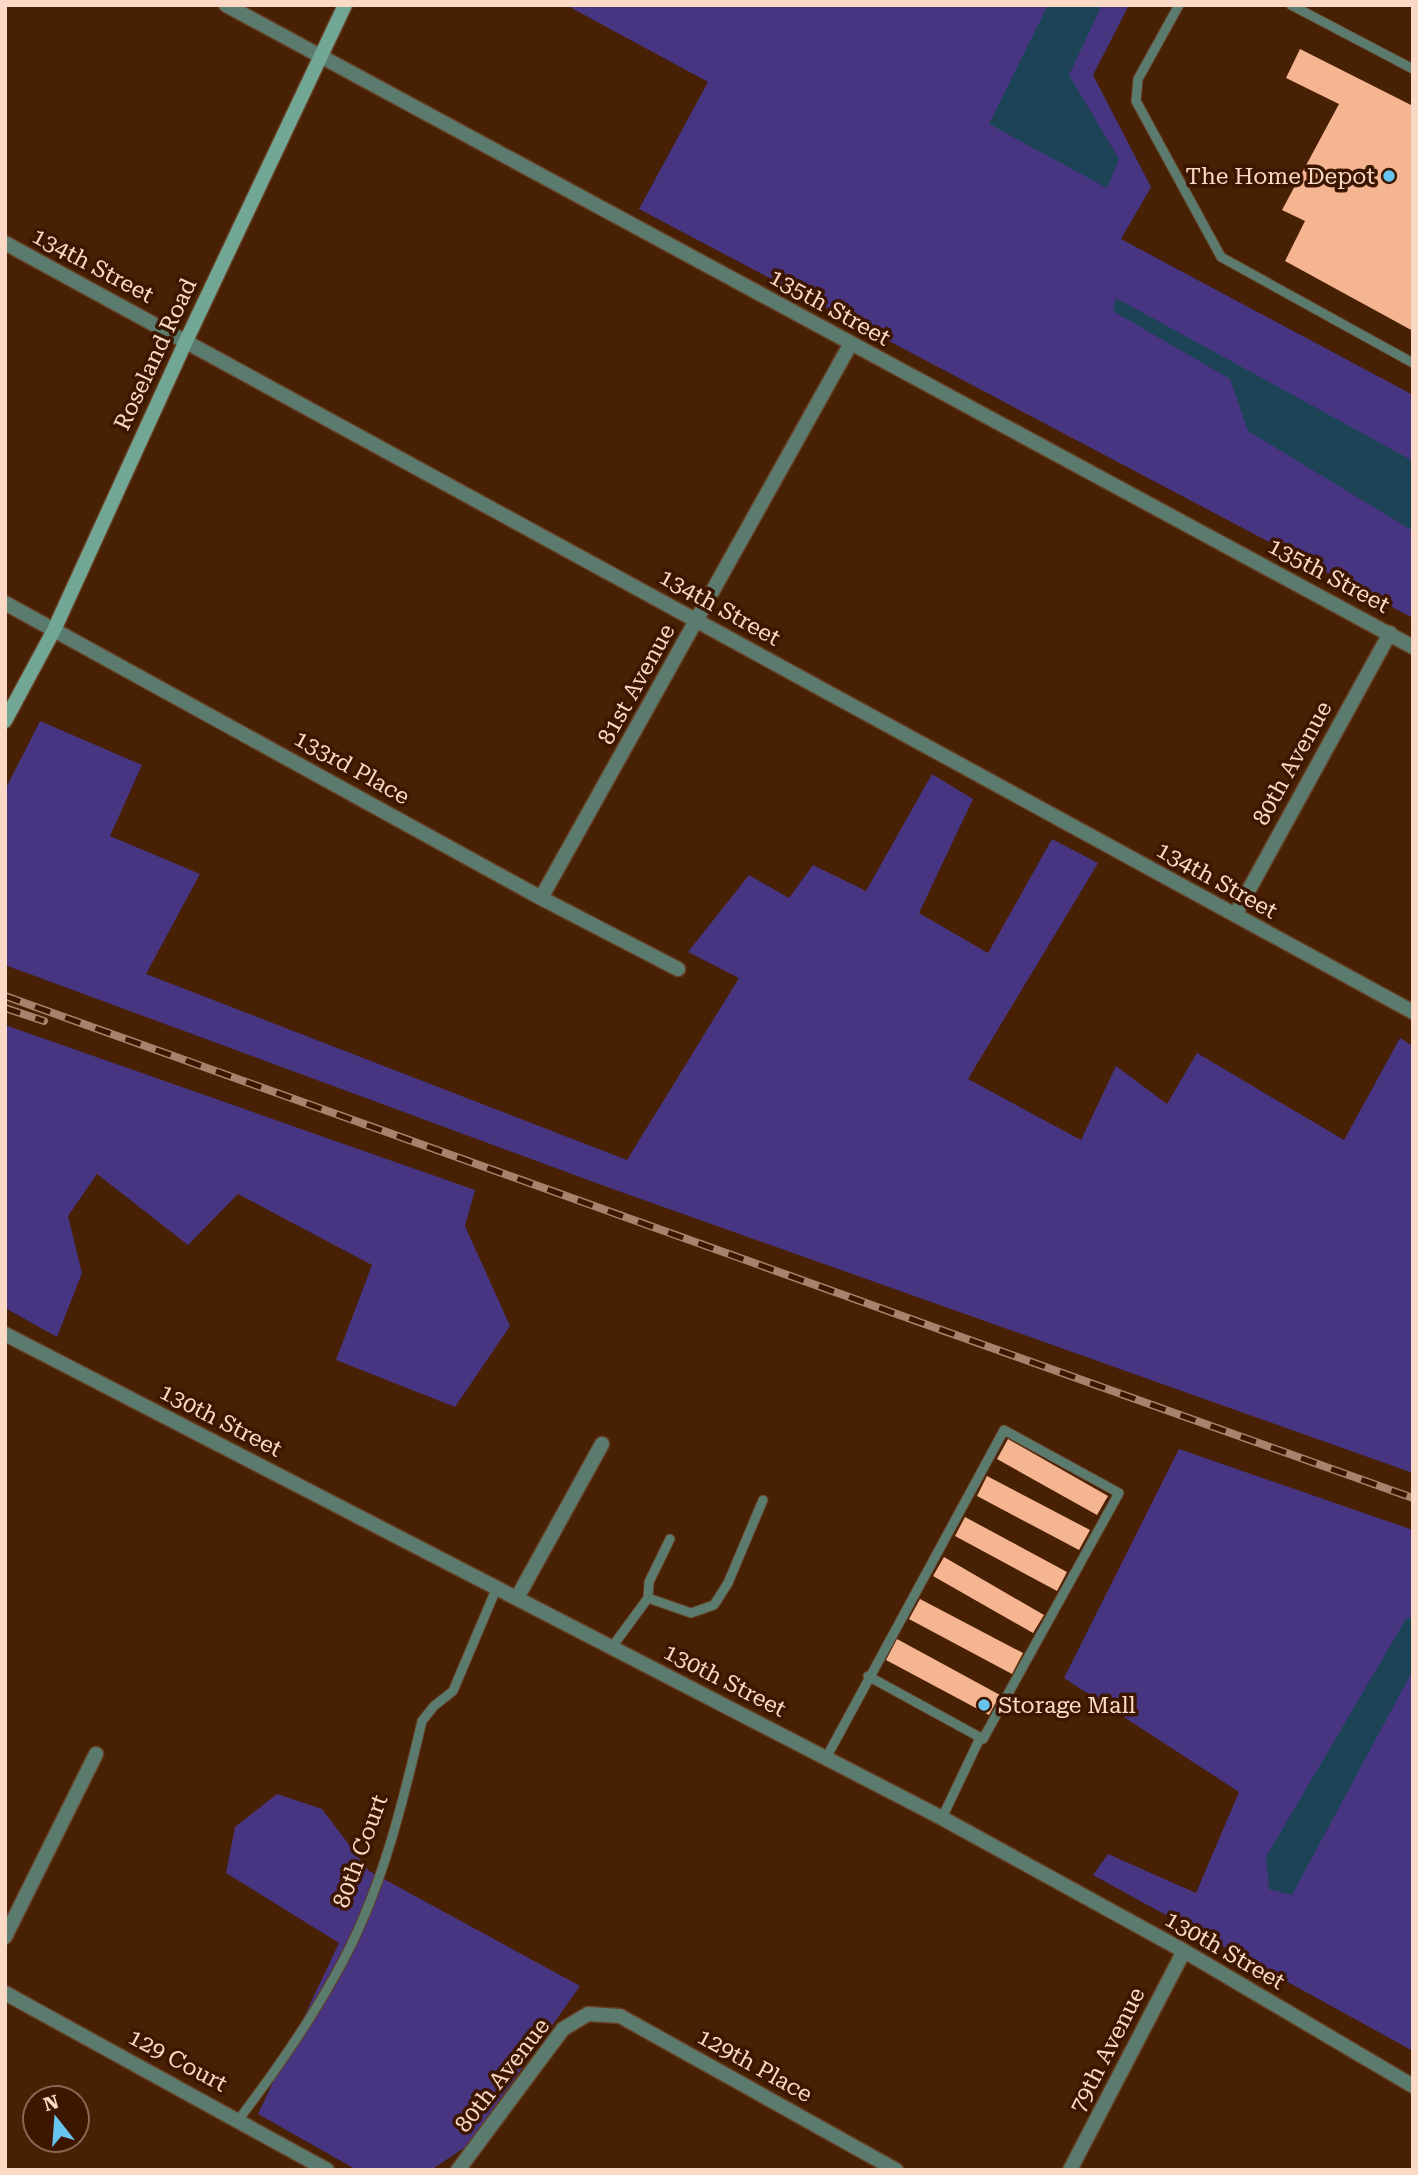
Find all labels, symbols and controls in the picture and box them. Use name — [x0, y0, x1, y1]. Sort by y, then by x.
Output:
place label: The Home Depot — [1186, 163, 1375, 190]
marker: The Home Depot — [1381, 168, 1397, 184]
street label: 134th Street — [27, 222, 159, 309]
street label: 135th Street — [765, 263, 895, 352]
street label: Roseland Road — [108, 274, 203, 434]
street label: 135th Street — [1263, 532, 1395, 619]
street label: 134th Street — [655, 563, 785, 652]
street label: 81st Avenue — [592, 619, 681, 749]
street label: 80th Avenue — [1247, 697, 1338, 830]
street label: 133rd Place — [289, 725, 414, 810]
street label: 134th Street — [1152, 836, 1282, 925]
street label: 130th Street — [155, 1378, 287, 1463]
street label: 130th Street — [659, 1638, 791, 1723]
place label: Storage Mall — [998, 1692, 1136, 1719]
marker: Storage Mall — [976, 1697, 992, 1713]
street label: 80th Court — [328, 1790, 394, 1911]
street label: 130th Street — [1160, 1905, 1290, 1996]
street label: 79th Avenue — [1064, 1983, 1151, 2118]
street label: 80th Avenue — [449, 2013, 555, 2138]
street label: 129 Court — [124, 2023, 232, 2098]
street label: 129th Place — [693, 2023, 817, 2108]
north arrow — [21, 2084, 91, 2154]
text: N — [41, 2090, 62, 2116]

